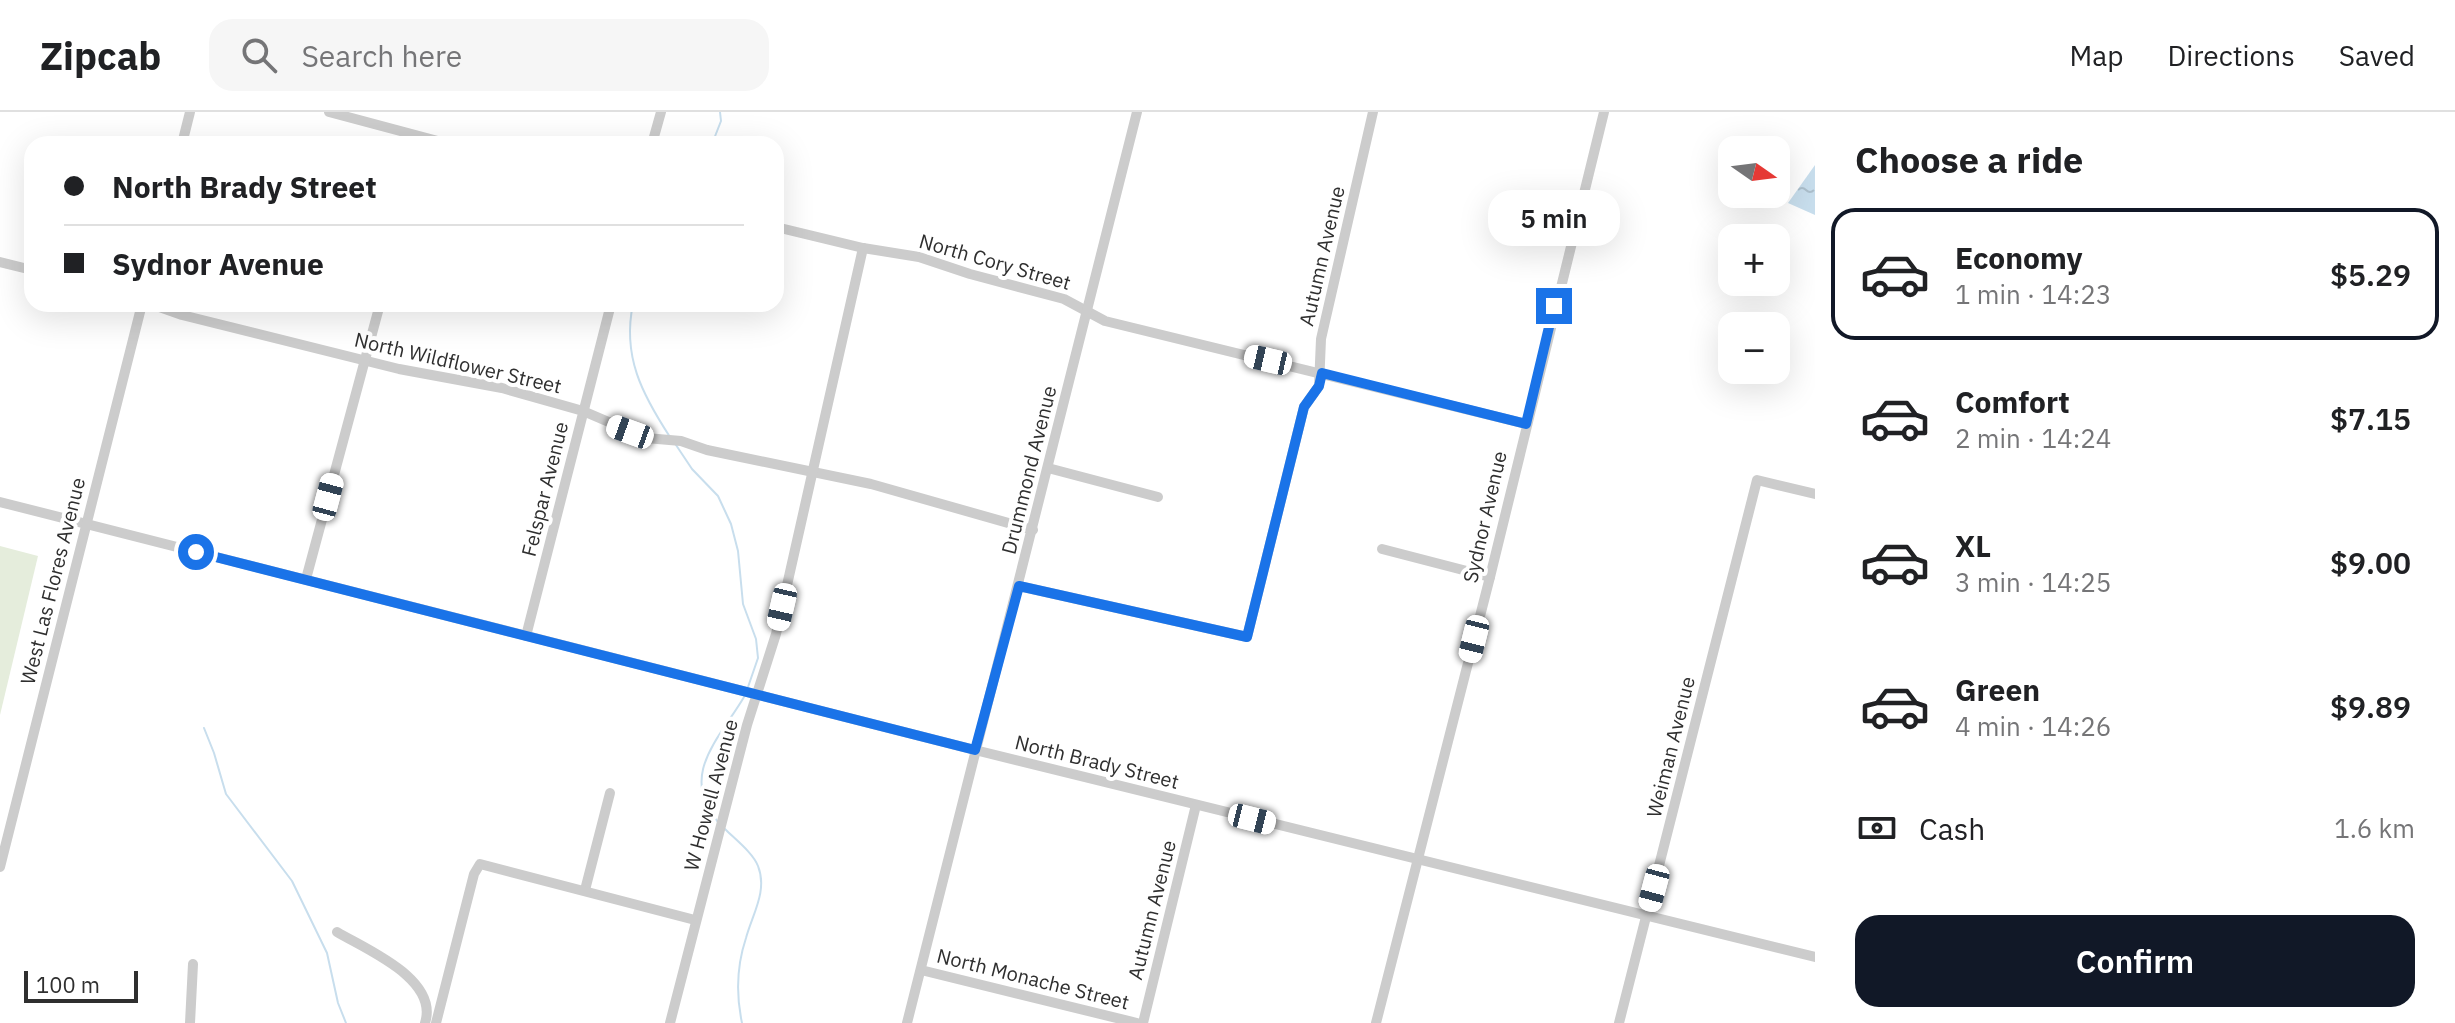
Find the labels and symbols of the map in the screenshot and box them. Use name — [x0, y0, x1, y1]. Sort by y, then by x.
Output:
north arrow — [1718, 136, 1790, 208]
street label: Autumn Avenue — [1292, 183, 1351, 329]
callout: 5 min — [1488, 190, 1620, 246]
street label: North Cory Street — [916, 227, 1074, 296]
route end — [1536, 288, 1572, 324]
street label: North Wildflower Street — [352, 326, 564, 400]
car — [1242, 343, 1294, 377]
street label: Drummond Avenue — [995, 383, 1063, 557]
car — [603, 413, 657, 451]
street label: Felspar Avenue — [515, 419, 574, 559]
street label: Sydnor Avenue — [1456, 448, 1513, 585]
car — [310, 471, 346, 523]
street label: West Las Flores Avenue — [14, 475, 91, 687]
route start — [178, 534, 214, 570]
car — [765, 581, 799, 633]
car — [1457, 613, 1491, 665]
street label: Weiman Avenue — [1640, 673, 1701, 820]
street label: W Howell Avenue — [677, 716, 744, 874]
street label: North Brady Street — [1012, 728, 1182, 795]
car — [1226, 802, 1278, 836]
street label: Autumn Avenue — [1121, 837, 1182, 982]
car — [1636, 862, 1672, 914]
street label: North Monache Street — [934, 942, 1132, 1015]
scale bar — [24, 967, 138, 1003]

